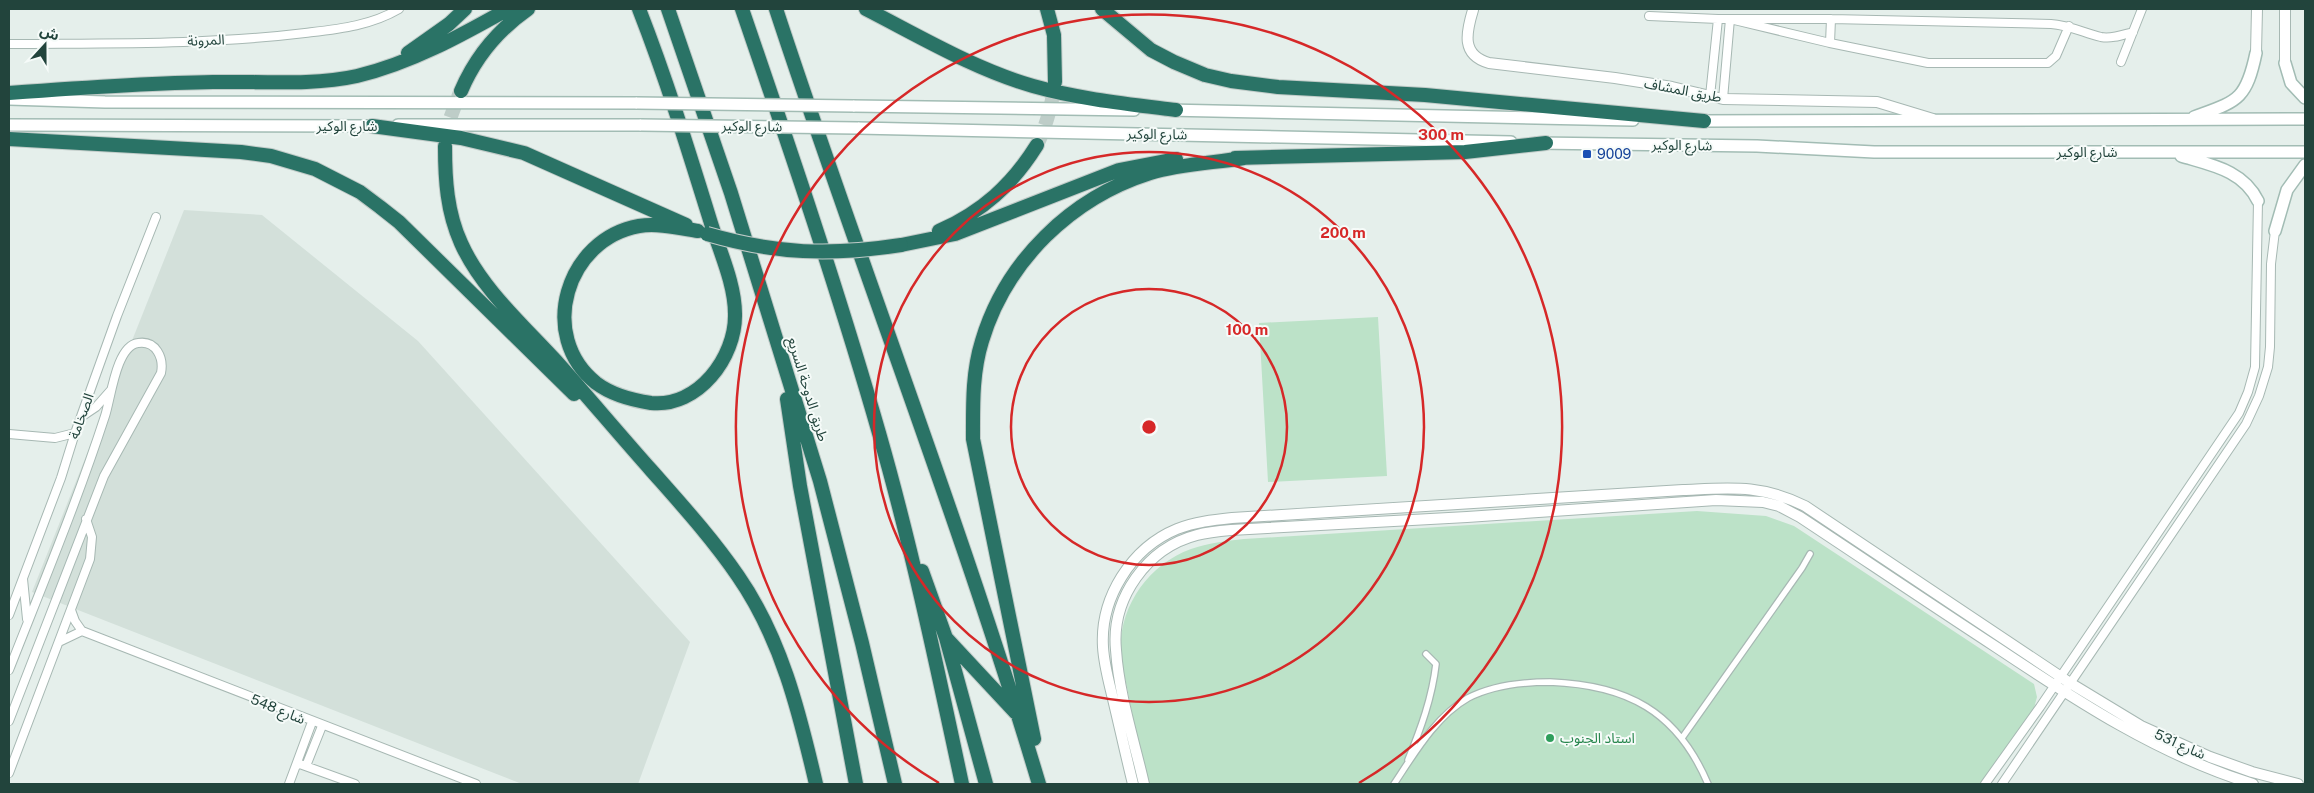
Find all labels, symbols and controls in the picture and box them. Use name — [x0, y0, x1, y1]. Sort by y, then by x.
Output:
north arrow — [20, 20, 70, 70]
text: ش — [38, 22, 61, 44]
street label: المرونة — [187, 31, 225, 50]
street label: طريق المشاف — [1643, 75, 1723, 107]
street label: شارع الوكير — [720, 117, 783, 138]
street label: شارع الوكير — [316, 118, 377, 137]
street label: شارع الوكير — [1125, 125, 1188, 146]
text: 300 m — [1418, 126, 1464, 143]
street label: شارع الوكير — [1650, 136, 1713, 157]
street label: شارع الوكير — [2056, 144, 2117, 163]
place label: 9009 — [1597, 146, 1632, 162]
marker: 9009 — [1581, 148, 1593, 160]
text: 200 m — [1320, 224, 1366, 241]
text: 100 m — [1226, 321, 1268, 338]
street label: طريق الدوحة السريع — [782, 335, 831, 444]
street label: الصخامة — [65, 391, 97, 441]
centre of rings — [1140, 418, 1158, 436]
street label: شارع 548 — [247, 691, 308, 730]
street label: شارع 531 — [2151, 726, 2208, 765]
place label: استاد الجنوب — [1560, 730, 1635, 747]
marker: استاد الجنوب — [1544, 732, 1556, 744]

